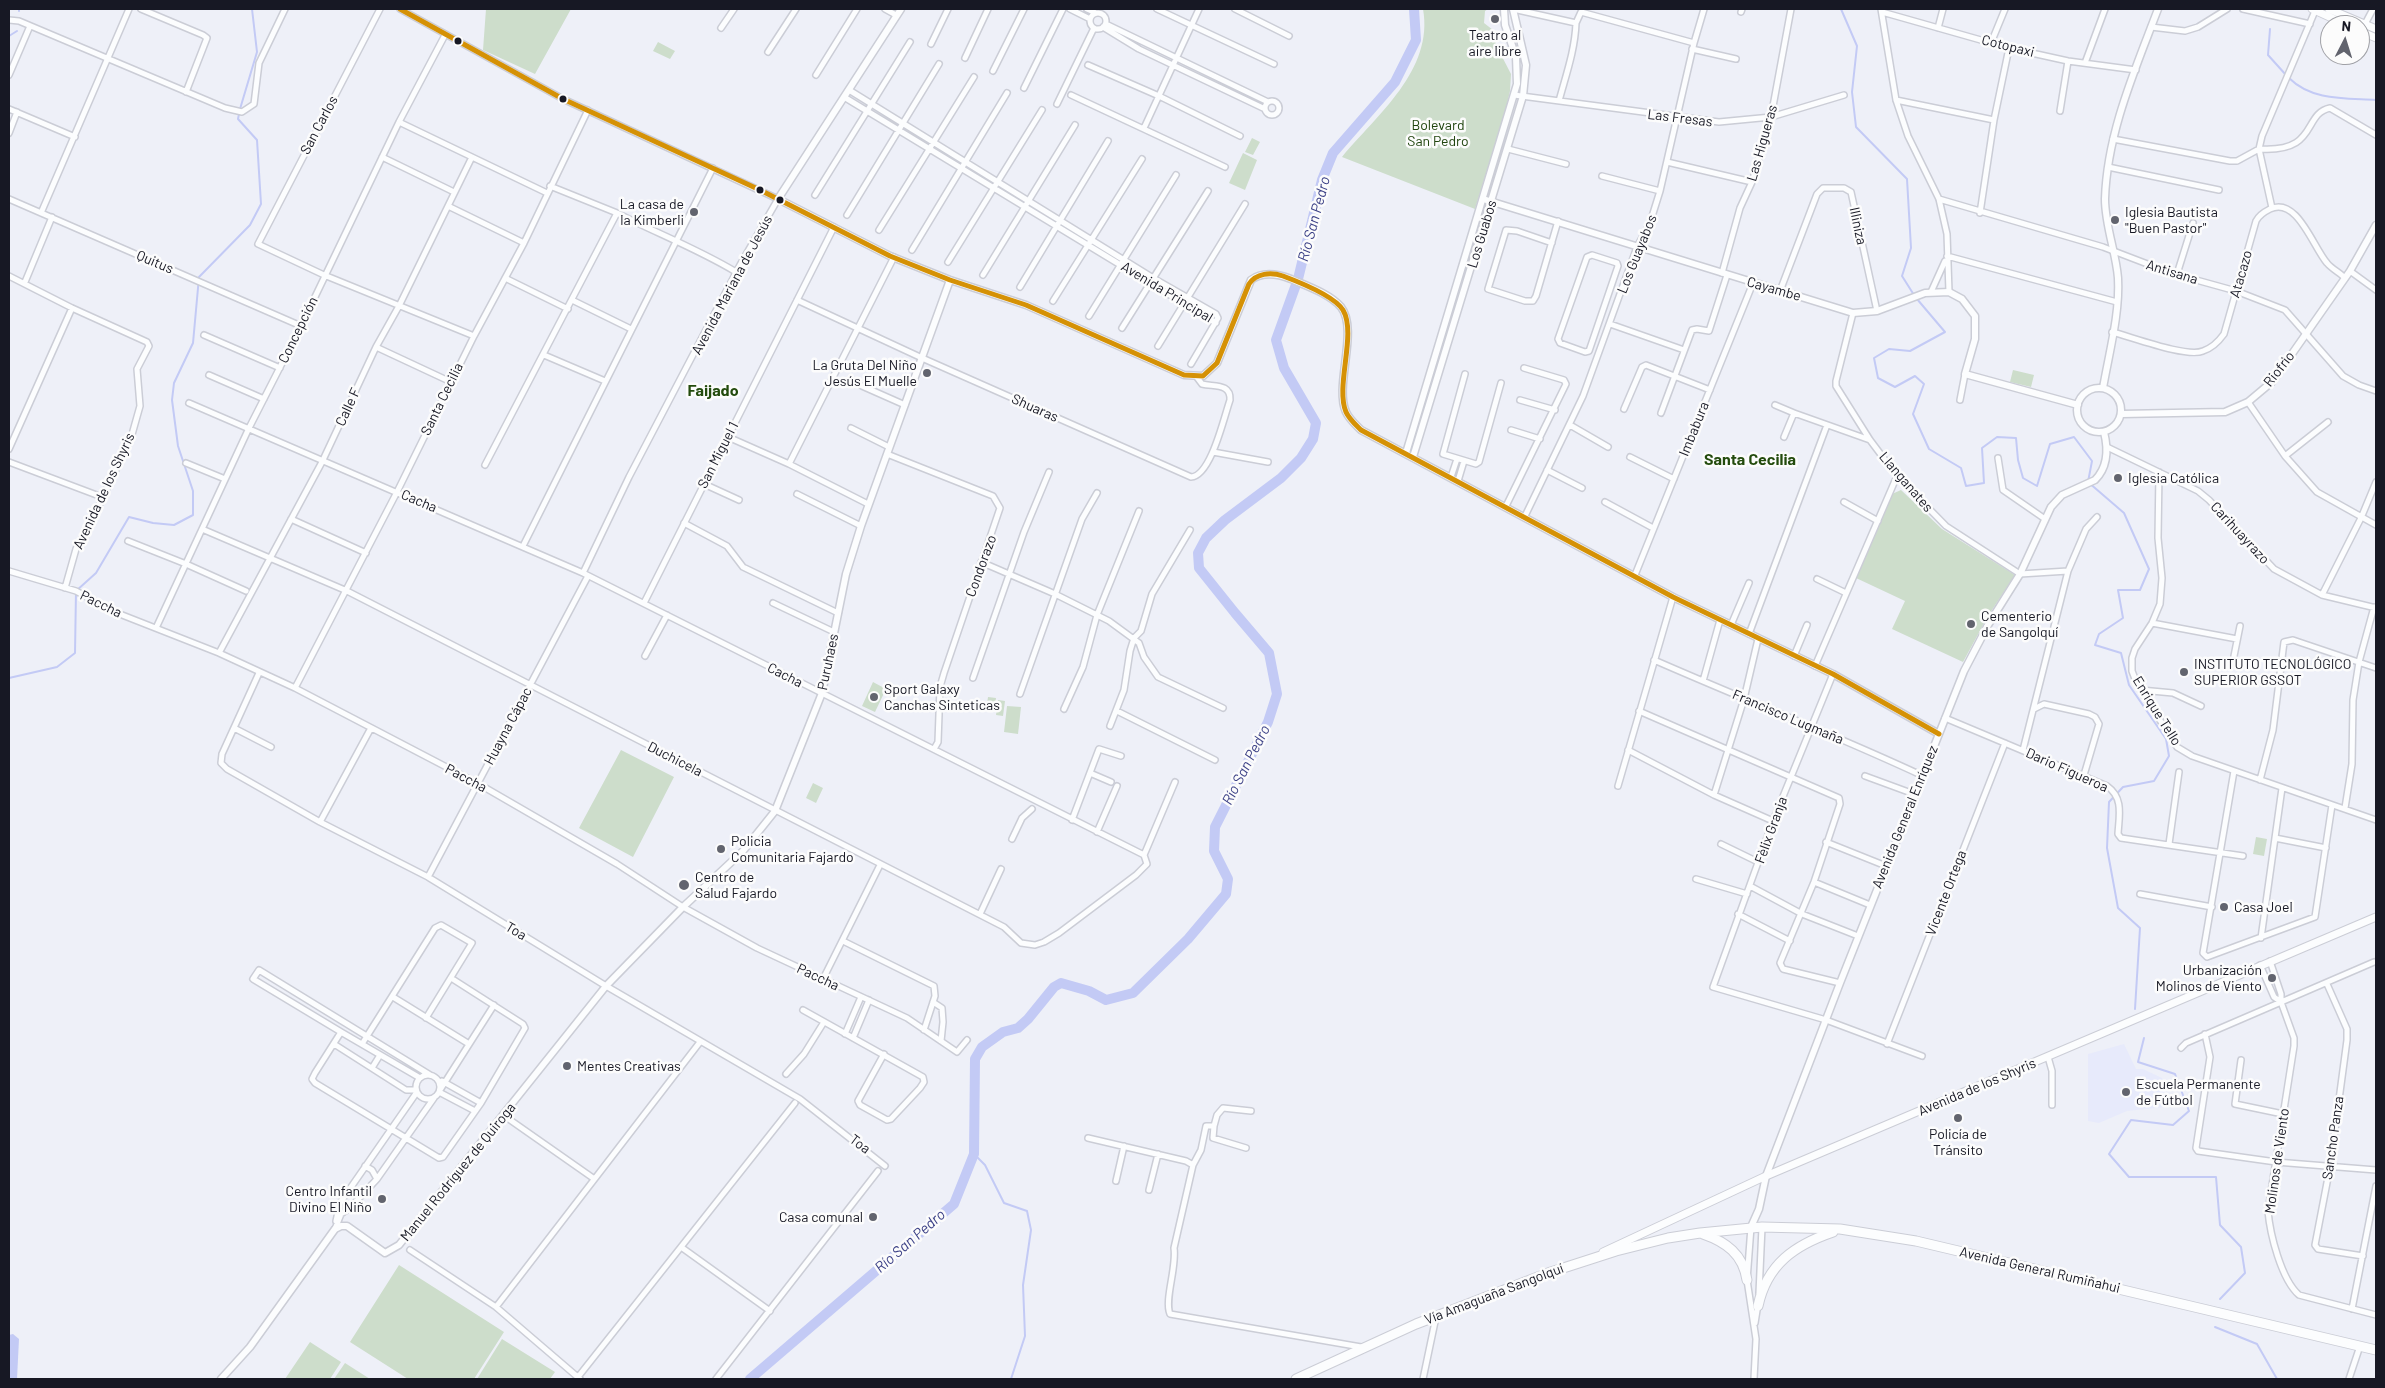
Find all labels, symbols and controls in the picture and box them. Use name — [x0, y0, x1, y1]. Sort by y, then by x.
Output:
marker: Teatro al aire libre — [1489, 13, 1501, 25]
north arrow — [2320, 15, 2370, 65]
text: N — [2341, 17, 2352, 34]
place label: Teatro al aire libre — [1469, 27, 1521, 59]
street label: Cotopaxi — [1980, 31, 2036, 61]
unlabelled marker — [453, 36, 463, 46]
street label: San Carlos — [297, 93, 341, 157]
unlabelled marker — [558, 94, 568, 104]
street label: Las Higueras — [1743, 103, 1781, 183]
street label: Las Fresas — [1647, 106, 1713, 130]
park label: Bolevard San Pedro — [1407, 117, 1469, 150]
water label: Río San Pedro — [1294, 175, 1334, 263]
unlabelled marker — [755, 185, 765, 195]
unlabelled marker — [775, 195, 785, 205]
place label: La casa de la Kimberli — [620, 196, 684, 228]
street label: Los Guabos — [1464, 198, 1500, 270]
place label: Iglesia Bautista "Buen Pastor" — [2125, 204, 2218, 236]
marker: La casa de la Kimberli — [688, 206, 700, 218]
street label: Illiniza — [1846, 206, 1870, 246]
street label: Avenida Mariana de Jesús — [688, 212, 776, 358]
street label: Los Guayabos — [1614, 212, 1660, 296]
marker: Iglesia Bautista "Buen Pastor" — [2109, 214, 2121, 226]
street label: Quitus — [134, 247, 176, 277]
street label: Atacazo — [2226, 248, 2256, 300]
street label: Antisana — [2144, 256, 2200, 288]
street label: Avenida Principal — [1118, 258, 1216, 326]
street label: Cayambe — [1745, 273, 1803, 305]
street label: Concepción — [275, 294, 321, 366]
street label: Riofrìo — [2260, 348, 2298, 390]
place label: La Gruta Del Niño Jesús El Muelle — [813, 357, 917, 390]
street label: Santa Cecilia — [417, 360, 467, 438]
marker: La Gruta Del Niño Jesús El Muelle — [921, 367, 933, 379]
district label: Faijado — [687, 381, 739, 401]
street label: Calle F — [332, 385, 364, 429]
street label: Shuaras — [1009, 390, 1061, 426]
street label: Imbabura — [1675, 399, 1713, 459]
street label: San Miguel 1 — [694, 419, 742, 491]
street label: Avenida de los Shyris — [70, 430, 138, 552]
street label: Llanganates — [1875, 449, 1937, 515]
district label: Santa Cecilia — [1704, 450, 1796, 470]
place label: Iglesia Católica — [2128, 470, 2219, 486]
marker: Iglesia Católica — [2112, 472, 2124, 484]
street label: Cacha — [398, 486, 440, 516]
street label: Carihuayrazo — [2207, 498, 2273, 568]
street label: Condorazo — [962, 533, 1000, 599]
street label: Paccha — [77, 587, 125, 621]
place label: Cementerio de Sangolquí — [1981, 608, 2058, 640]
marker: Cementerio de Sangolquí — [1965, 618, 1977, 630]
street label: Puruhaes — [814, 632, 842, 692]
place label: INSTITUTO TECNOLÓGICO SUPERIOR GSSOT — [2194, 656, 2352, 689]
street label: Cacha — [764, 659, 806, 691]
marker: INSTITUTO TECNOLÓGICO SUPERIOR GSSOT — [2178, 666, 2190, 678]
street label: Enrique Tello — [2129, 673, 2185, 749]
place label: Sport Galaxy Canchas Sinteticas — [884, 681, 1000, 714]
street label: Huayna Cápac — [481, 684, 535, 768]
street label: Francisco Lugmaña — [1730, 686, 1846, 748]
marker: Sport Galaxy Canchas Sinteticas — [868, 691, 880, 703]
water label: Río San Pedro — [1218, 722, 1274, 808]
street label: Duchicela — [645, 738, 705, 780]
street label: Avenida General Enríquez — [1869, 743, 1941, 891]
street label: Dario Figueroa — [2023, 744, 2111, 796]
street label: Paccha — [442, 760, 490, 796]
street label: Fèlix Granja — [1751, 794, 1791, 866]
place label: Policia Comunitaria Fajardo — [731, 833, 854, 866]
marker: Policia Comunitaria Fajardo — [715, 843, 727, 855]
street label: Vicente Ortega — [1922, 848, 1970, 938]
place label: Centro de Salud Fajardo — [695, 869, 777, 902]
marker: Centro de Salud Fajardo — [677, 878, 691, 892]
place label: Casa Joel — [2234, 899, 2293, 915]
marker: Casa Joel — [2218, 901, 2230, 913]
street label: Toa — [502, 918, 530, 944]
street label: Paccha — [794, 960, 842, 994]
place label: Urbanización Molinos de Viento — [2156, 962, 2262, 994]
marker: Urbanización Molinos de Viento — [2266, 972, 2278, 984]
street label: Avenida de los Shyris — [1916, 1055, 2038, 1119]
place label: Mentes Creativas — [577, 1058, 681, 1074]
marker: Mentes Creativas — [561, 1060, 573, 1072]
place label: Escuela Permanente de Fútbol — [2136, 1076, 2261, 1108]
marker: Escuela Permanente de Fútbol — [2120, 1086, 2132, 1098]
street label: Sancho Panza — [2319, 1095, 2347, 1181]
street label: Manuel Rodríguez de Quiroga — [397, 1099, 519, 1245]
street label: Molinos de Viento — [2261, 1107, 2293, 1215]
marker: Policía de Tránsito — [1952, 1112, 1964, 1124]
place label: Policía de Tránsito — [1929, 1126, 1987, 1158]
street label: Toa — [846, 1131, 874, 1157]
place label: Centro Infantil Divino El Niño — [285, 1183, 372, 1216]
marker: Centro Infantil Divino El Niño — [376, 1193, 388, 1205]
water label: Río San Pedro — [871, 1206, 949, 1276]
place label: Casa comunal — [779, 1209, 863, 1225]
marker: Casa comunal — [867, 1211, 879, 1223]
street label: Avenida General Rumiñahui — [1958, 1243, 2122, 1297]
street label: Vía Amaguaña Sangolquí — [1422, 1260, 1566, 1328]

